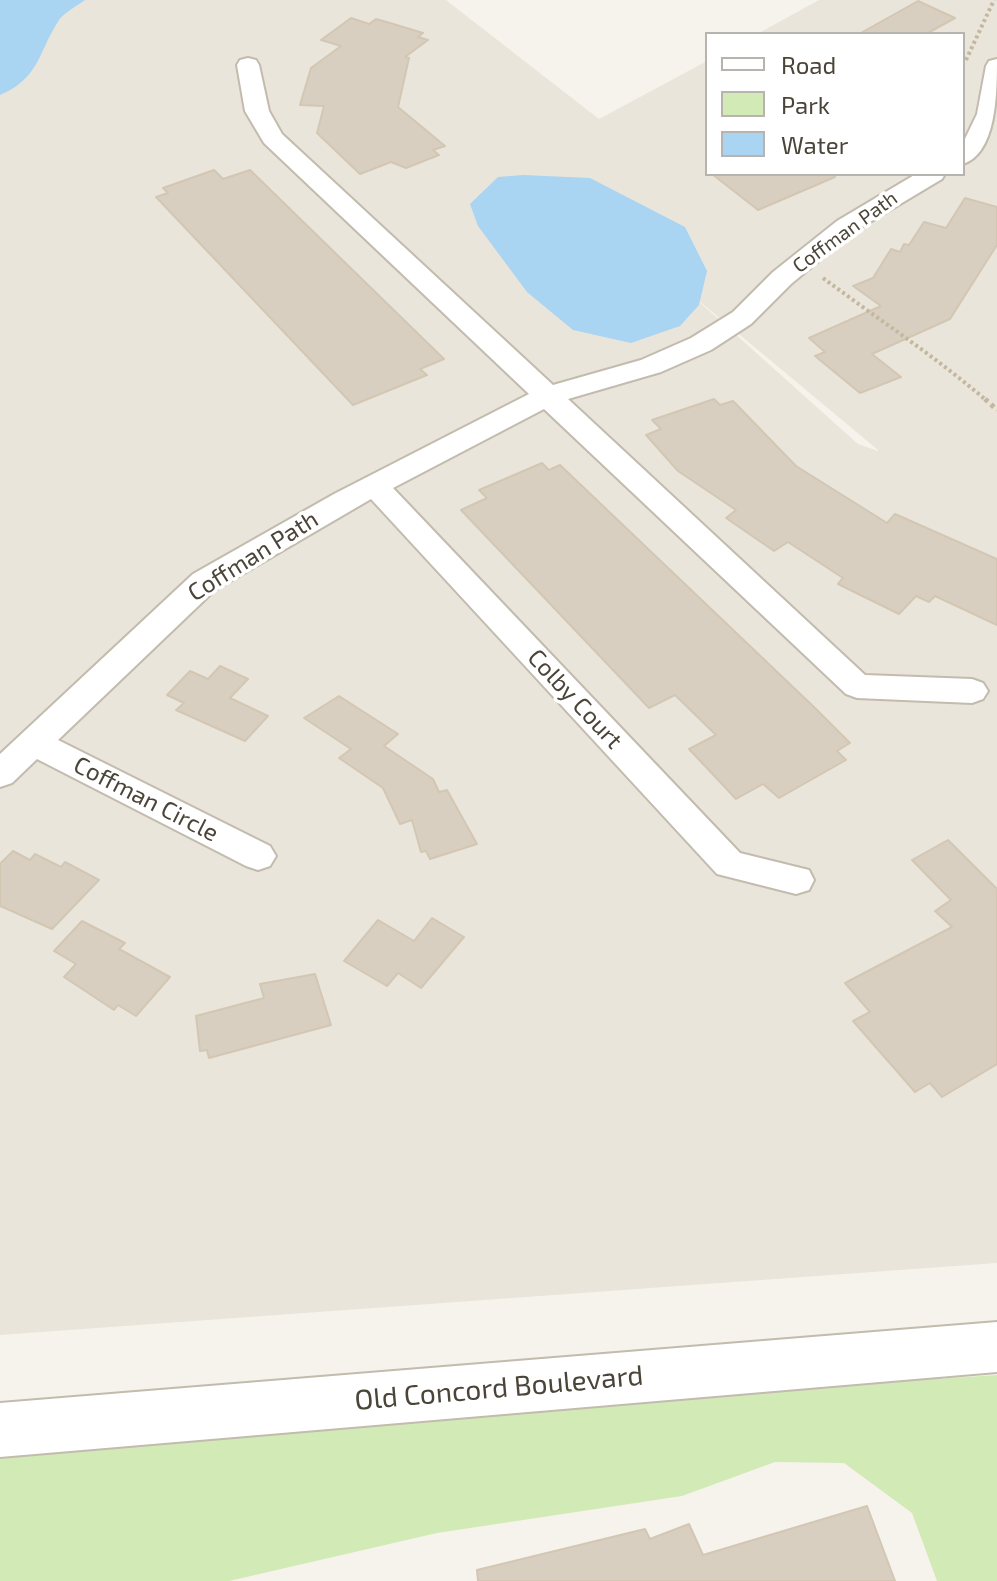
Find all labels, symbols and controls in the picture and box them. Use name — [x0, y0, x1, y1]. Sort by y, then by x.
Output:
legend — [705, 32, 965, 176]
text: Road — [781, 50, 836, 79]
text: Park — [781, 90, 830, 119]
text: Water — [781, 130, 848, 159]
street label: Coffman Path — [788, 186, 902, 278]
street label: Coffman Path — [183, 505, 323, 607]
street label: Colby Court — [522, 643, 628, 755]
street label: Coffman Circle — [69, 750, 223, 848]
street label: Old Concord Boulevard — [353, 1359, 645, 1417]

